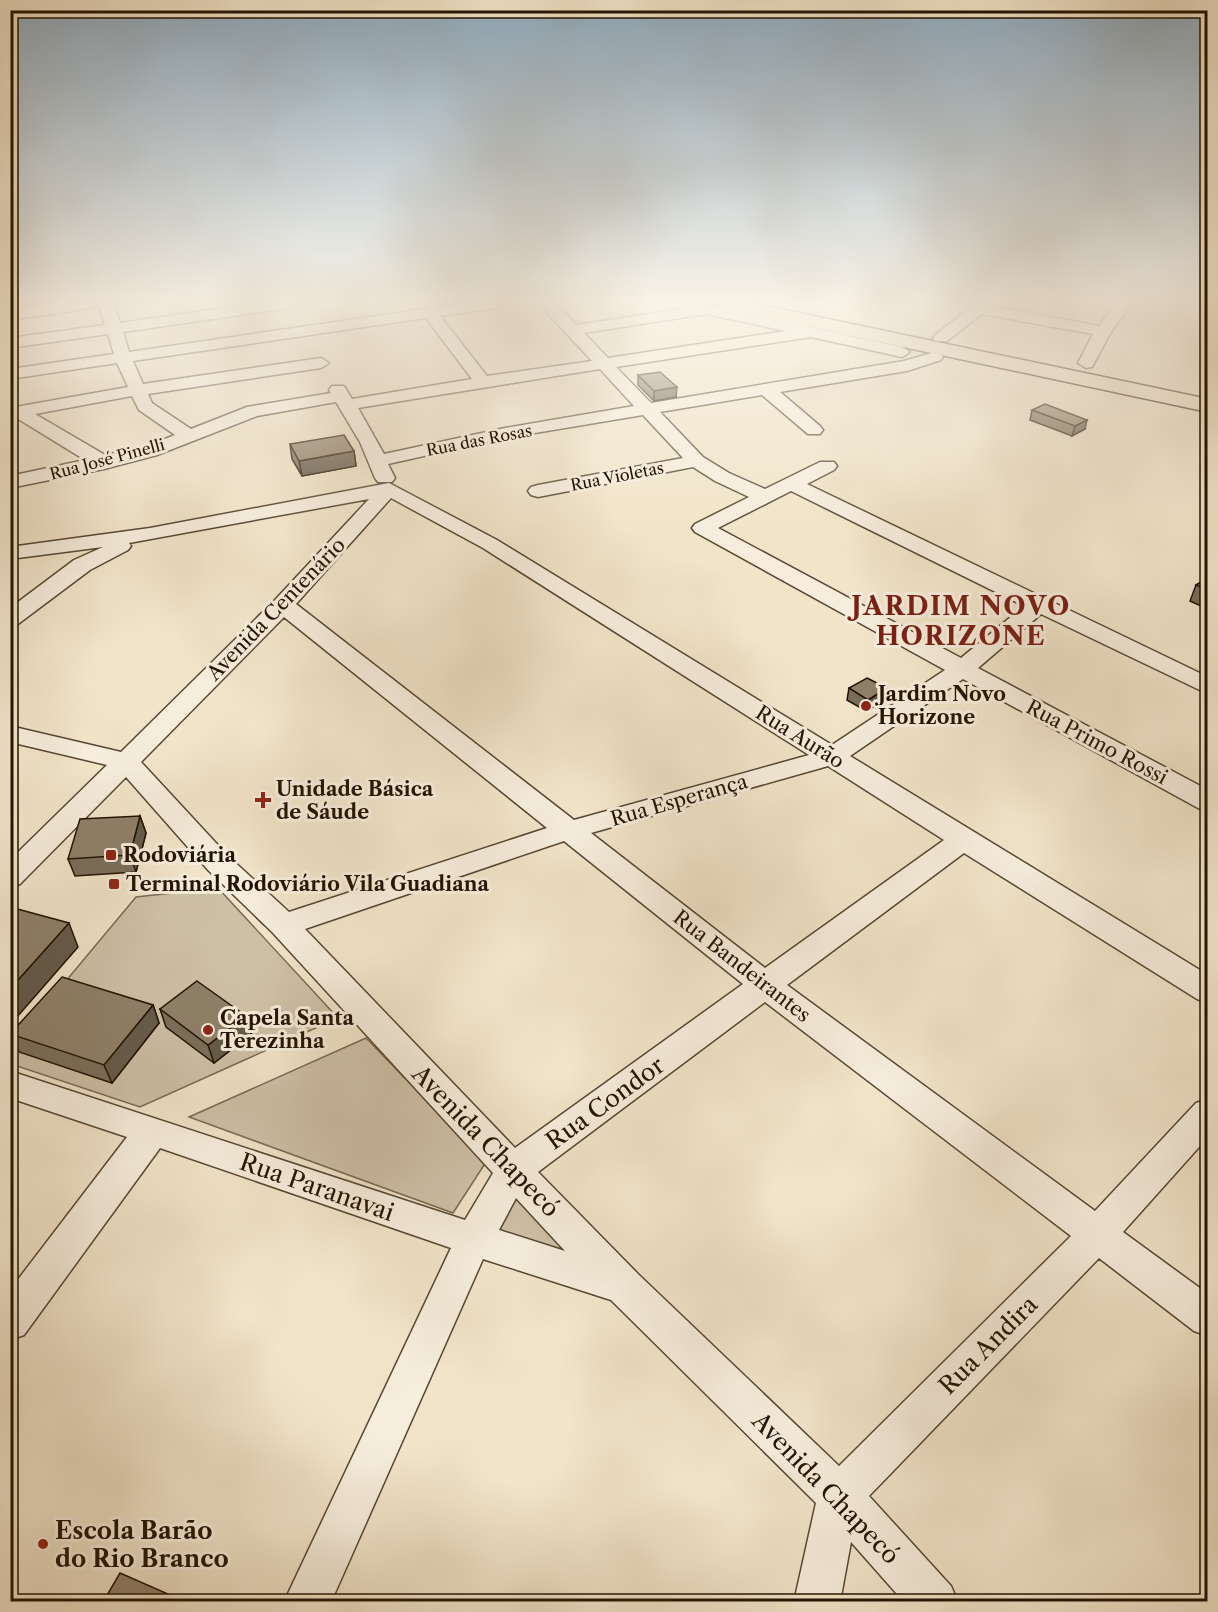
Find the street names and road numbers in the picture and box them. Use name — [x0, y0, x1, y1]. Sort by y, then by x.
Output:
street label: Rua das Rosas — [424, 420, 534, 460]
street label: Rua José Pinelli — [47, 434, 167, 484]
street label: Rua Violetas — [569, 457, 665, 495]
street label: Avenida Centenário — [201, 533, 350, 686]
street label: Rua Primo Rossi — [1022, 695, 1172, 789]
street label: Rua Aurão — [751, 700, 849, 774]
street label: Rua Esperança — [608, 769, 751, 831]
street label: Rua Bandeirantes — [669, 905, 815, 1027]
street label: Rua Condor — [540, 1050, 670, 1156]
street label: Avenida Chapecó — [406, 1058, 566, 1223]
street label: Rua Paranavai — [236, 1147, 398, 1227]
street label: Rua Andira — [933, 1289, 1044, 1400]
street label: Avenida Chapecó — [746, 1405, 906, 1570]

